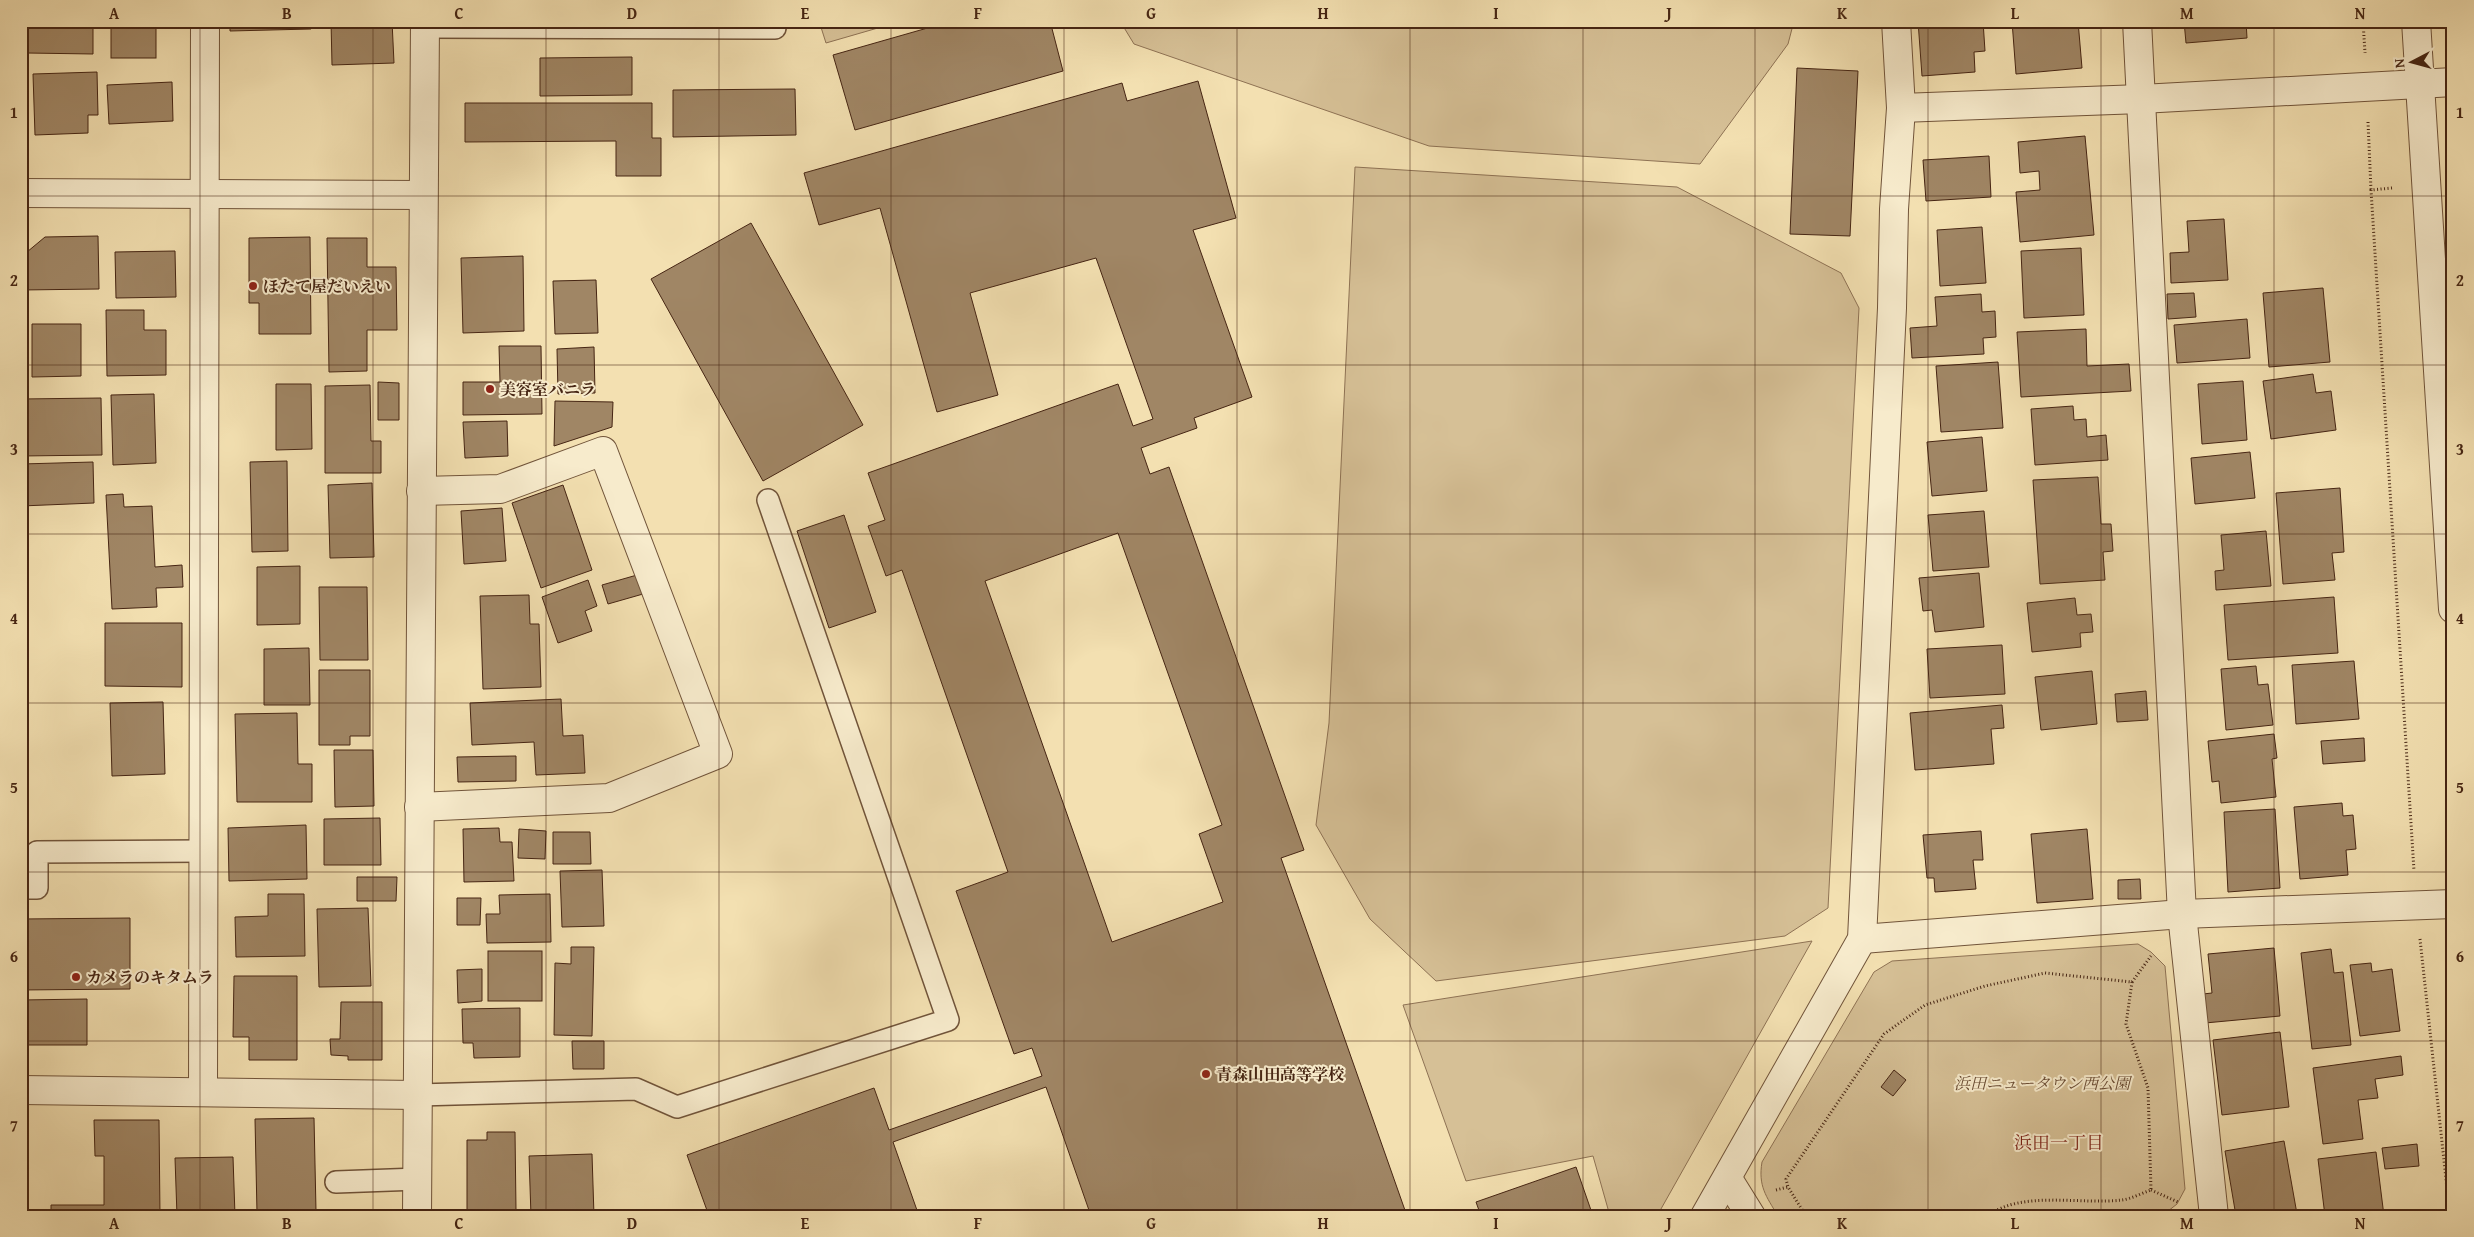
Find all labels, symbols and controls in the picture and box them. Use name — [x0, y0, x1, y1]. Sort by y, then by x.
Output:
text: A — [109, 1, 120, 25]
text: B — [282, 1, 292, 25]
text: C — [454, 1, 464, 25]
text: D — [627, 1, 637, 25]
text: E — [801, 1, 810, 25]
text: F — [974, 1, 982, 25]
text: G — [1146, 1, 1156, 25]
text: H — [1317, 1, 1329, 25]
text: I — [1493, 1, 1499, 25]
text: J — [1663, 1, 1672, 25]
text: K — [1837, 1, 1848, 25]
text: L — [2011, 1, 2020, 25]
text: M — [2180, 1, 2194, 25]
text: N — [2355, 1, 2366, 25]
north arrow — [2386, 38, 2436, 88]
text: N — [2389, 57, 2410, 69]
text: 1 — [10, 100, 18, 124]
text: 1 — [2456, 100, 2464, 124]
text: 2 — [10, 268, 18, 292]
text: 2 — [2456, 268, 2464, 292]
place label: ほたて屋だいえい — [263, 274, 391, 298]
marker: ほたて屋だいえい — [247, 280, 259, 292]
place label: 美容室バニラ — [500, 377, 596, 401]
marker: 美容室バニラ — [484, 383, 496, 395]
text: 3 — [10, 437, 18, 461]
text: 3 — [2456, 437, 2464, 461]
text: 4 — [10, 606, 18, 630]
text: 4 — [2456, 606, 2464, 630]
text: 5 — [10, 775, 18, 799]
text: 5 — [2456, 775, 2464, 799]
text: 6 — [10, 944, 18, 968]
text: 6 — [2456, 944, 2464, 968]
place label: カメラのキタムラ — [86, 965, 214, 989]
marker: カメラのキタムラ — [70, 971, 82, 983]
place label: 青森山田高等学校 — [1216, 1062, 1345, 1086]
marker: 青森山田高等学校 — [1200, 1068, 1212, 1080]
park label: 浜田ニュータウン西公園 — [1954, 1071, 2133, 1095]
text: 7 — [10, 1113, 18, 1137]
text: 7 — [2456, 1113, 2464, 1137]
district label: 浜田一丁目 — [2014, 1129, 2104, 1156]
text: A — [109, 1211, 120, 1235]
text: B — [282, 1211, 292, 1235]
text: C — [454, 1211, 464, 1235]
text: D — [627, 1211, 637, 1235]
text: E — [801, 1211, 810, 1235]
text: F — [974, 1211, 982, 1235]
text: G — [1146, 1211, 1156, 1235]
text: H — [1317, 1211, 1329, 1235]
text: I — [1493, 1211, 1499, 1235]
text: J — [1663, 1211, 1672, 1235]
text: K — [1837, 1211, 1848, 1235]
text: L — [2011, 1211, 2020, 1235]
text: M — [2180, 1211, 2194, 1235]
text: N — [2355, 1211, 2366, 1235]

